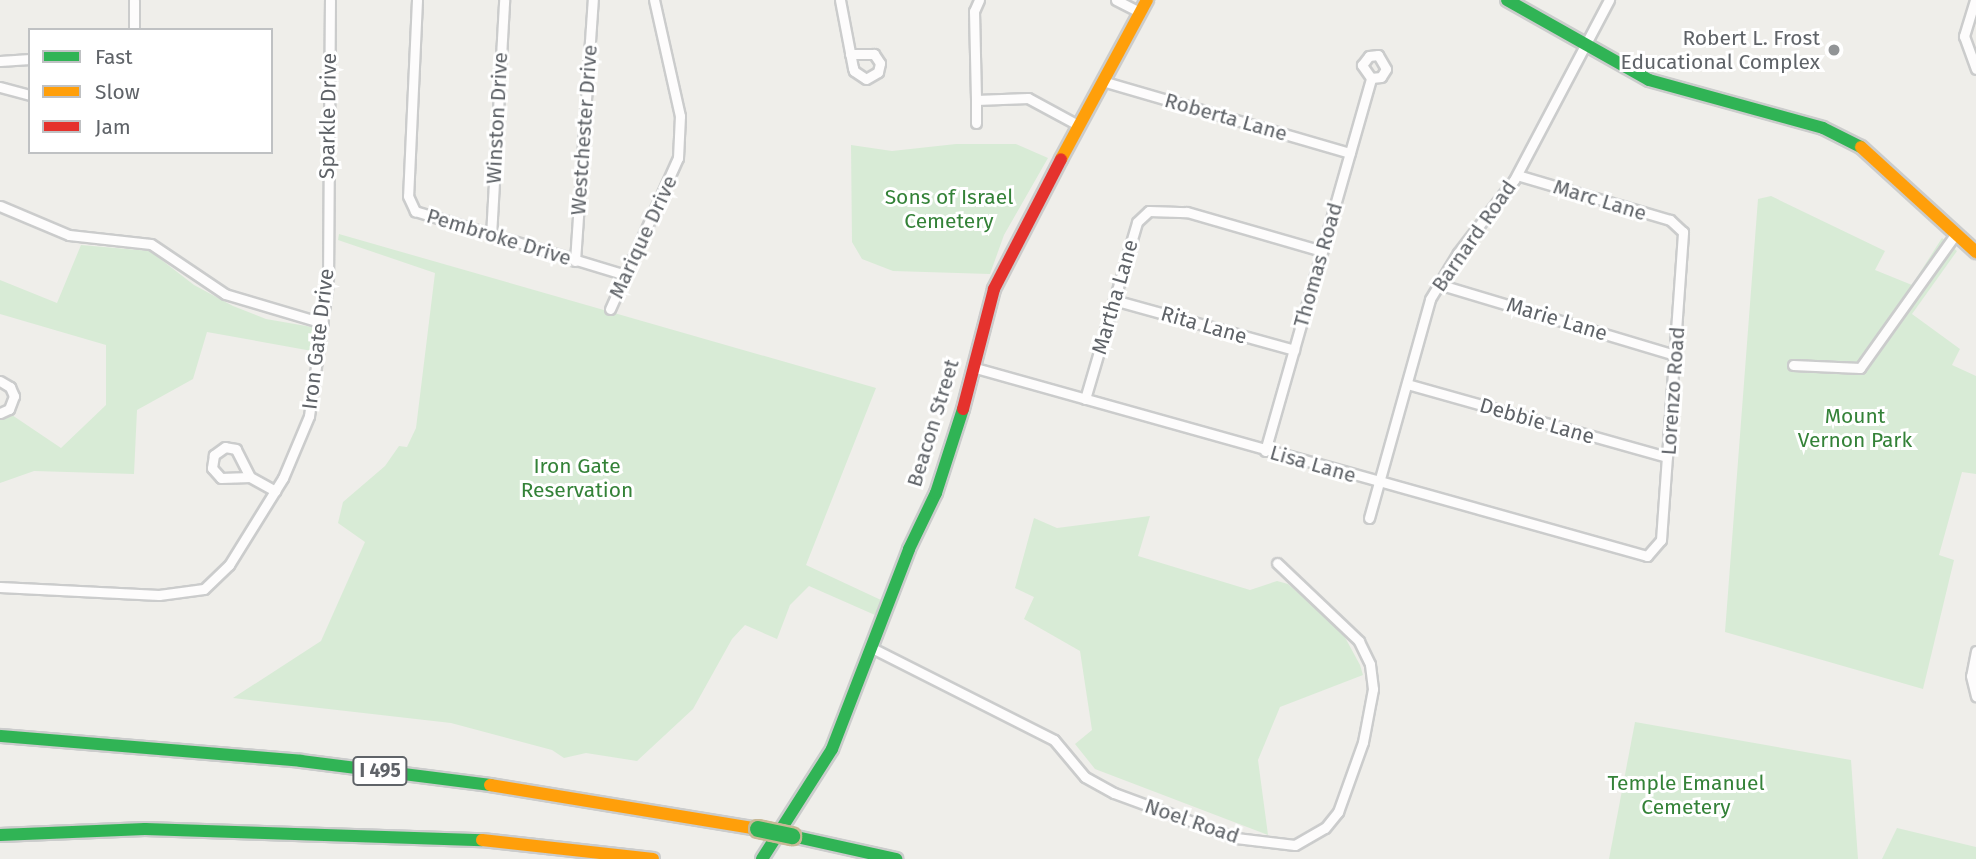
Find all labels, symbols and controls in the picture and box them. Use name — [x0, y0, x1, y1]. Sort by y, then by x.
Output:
place label: Robert L. Frost Educational Complex — [1621, 25, 1820, 75]
legend — [28, 28, 273, 154]
marker: Robert L. Frost Educational Complex — [1826, 42, 1842, 58]
text: Fast — [95, 44, 133, 70]
street label: Westchester Drive — [565, 44, 603, 216]
street label: Winston Drive — [481, 51, 513, 185]
street label: Sparkle Drive — [314, 53, 342, 179]
text: Slow — [95, 79, 140, 105]
street label: Roberta Lane — [1162, 87, 1290, 147]
text: Jam — [95, 114, 131, 140]
street label: Marique Drive — [604, 171, 682, 303]
street label: Marc Lane — [1550, 174, 1650, 226]
street label: Barnard Road — [1426, 176, 1522, 296]
park label: Sons of Israel Cemetery — [885, 184, 1013, 234]
street label: Thomas Road — [1288, 200, 1348, 330]
street label: Pembroke Drive — [424, 203, 574, 271]
street label: Martha Lane — [1087, 237, 1143, 357]
street label: Iron Gate Drive — [297, 267, 339, 411]
street label: Marie Lane — [1503, 292, 1611, 346]
street label: Rita Lane — [1158, 301, 1250, 349]
street label: Lorenzo Road — [1656, 326, 1690, 456]
street label: Beacon Street — [902, 356, 964, 490]
street label: Debbie Lane — [1477, 393, 1597, 449]
park label: Mount Vernon Park — [1798, 403, 1912, 453]
street label: Lisa Lane — [1267, 440, 1359, 488]
park label: Iron Gate Reservation — [521, 453, 633, 503]
road number: I 495 — [352, 756, 408, 786]
park label: Temple Emanuel Cemetery — [1607, 770, 1765, 820]
street label: Noel Road — [1141, 793, 1243, 849]

